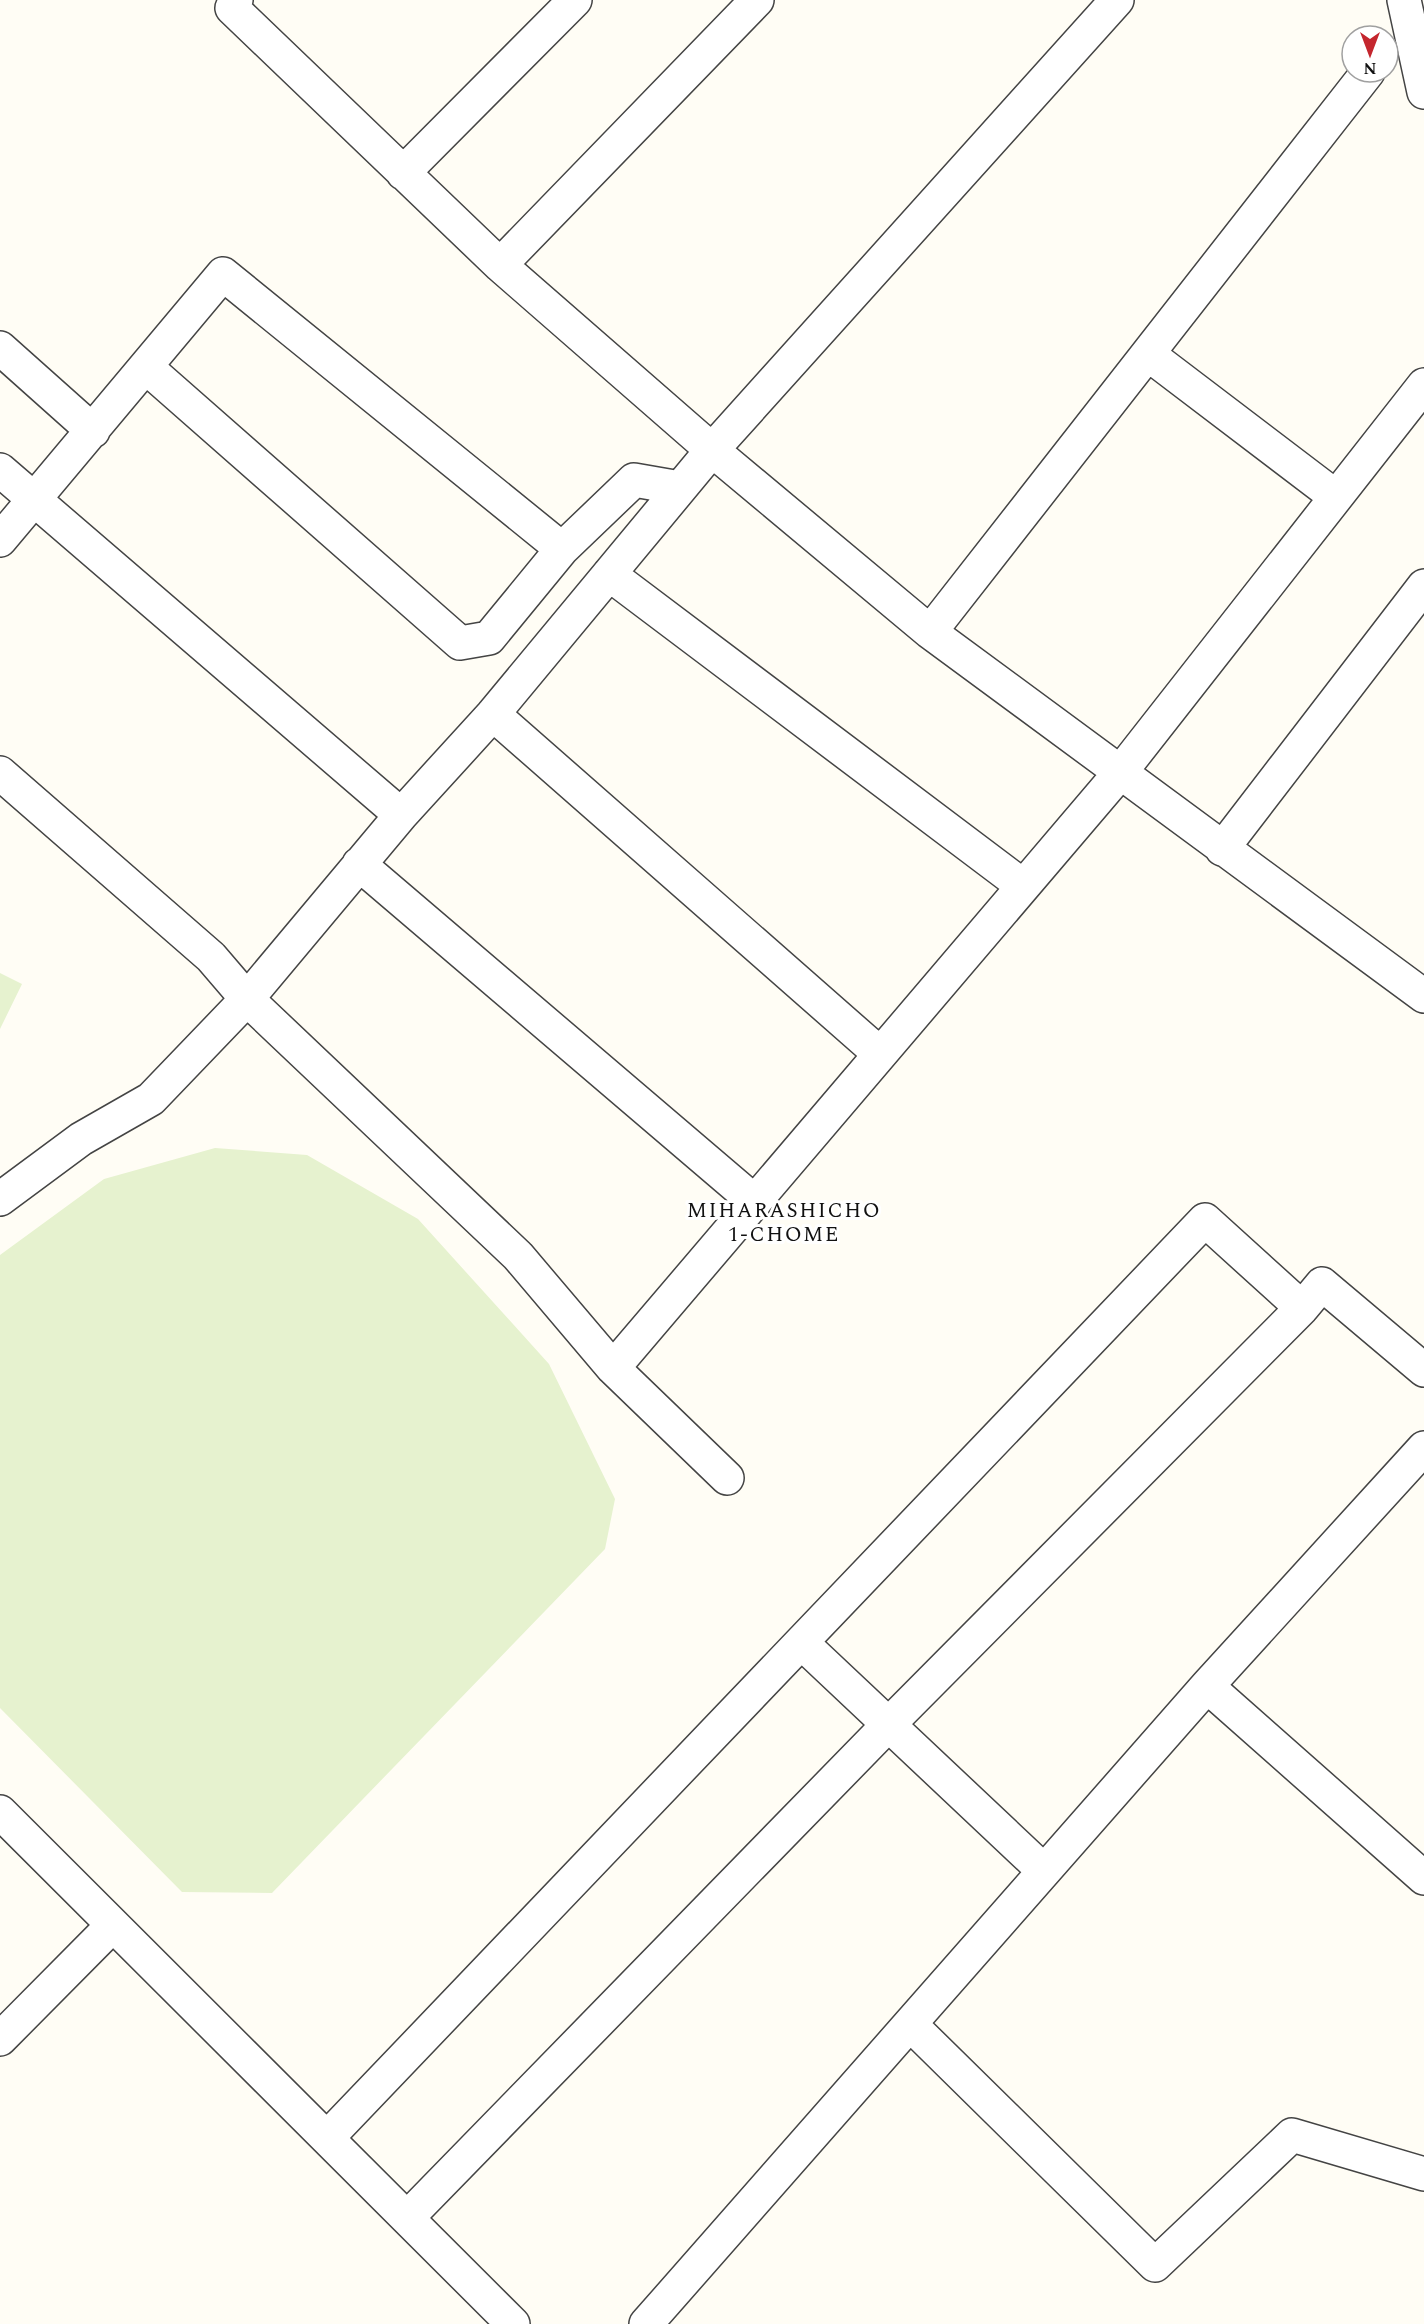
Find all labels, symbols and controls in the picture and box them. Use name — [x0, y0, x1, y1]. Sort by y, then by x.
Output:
north arrow — [1340, 24, 1400, 84]
text: N — [1363, 56, 1377, 80]
district label: MIHARASHICHO 1-CHOME — [687, 1195, 881, 1251]

